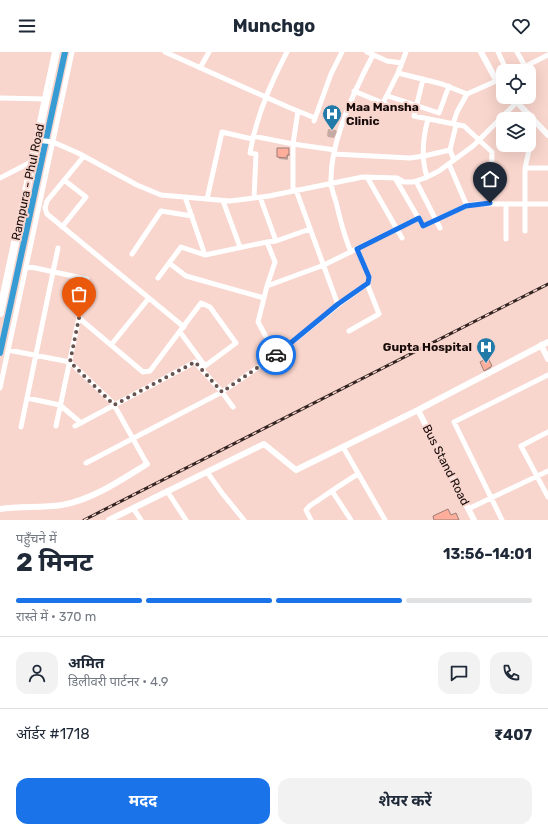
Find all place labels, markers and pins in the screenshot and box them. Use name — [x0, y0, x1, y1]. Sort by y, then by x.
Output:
place label: Maa Mansha Clinic — [346, 100, 419, 128]
hospital icon: Maa Mansha Clinic — [321, 103, 343, 131]
pin — [473, 162, 507, 203]
pin — [62, 277, 96, 318]
hospital icon: Gupta Hospital — [475, 336, 497, 364]
place label: Gupta Hospital — [383, 340, 472, 354]

